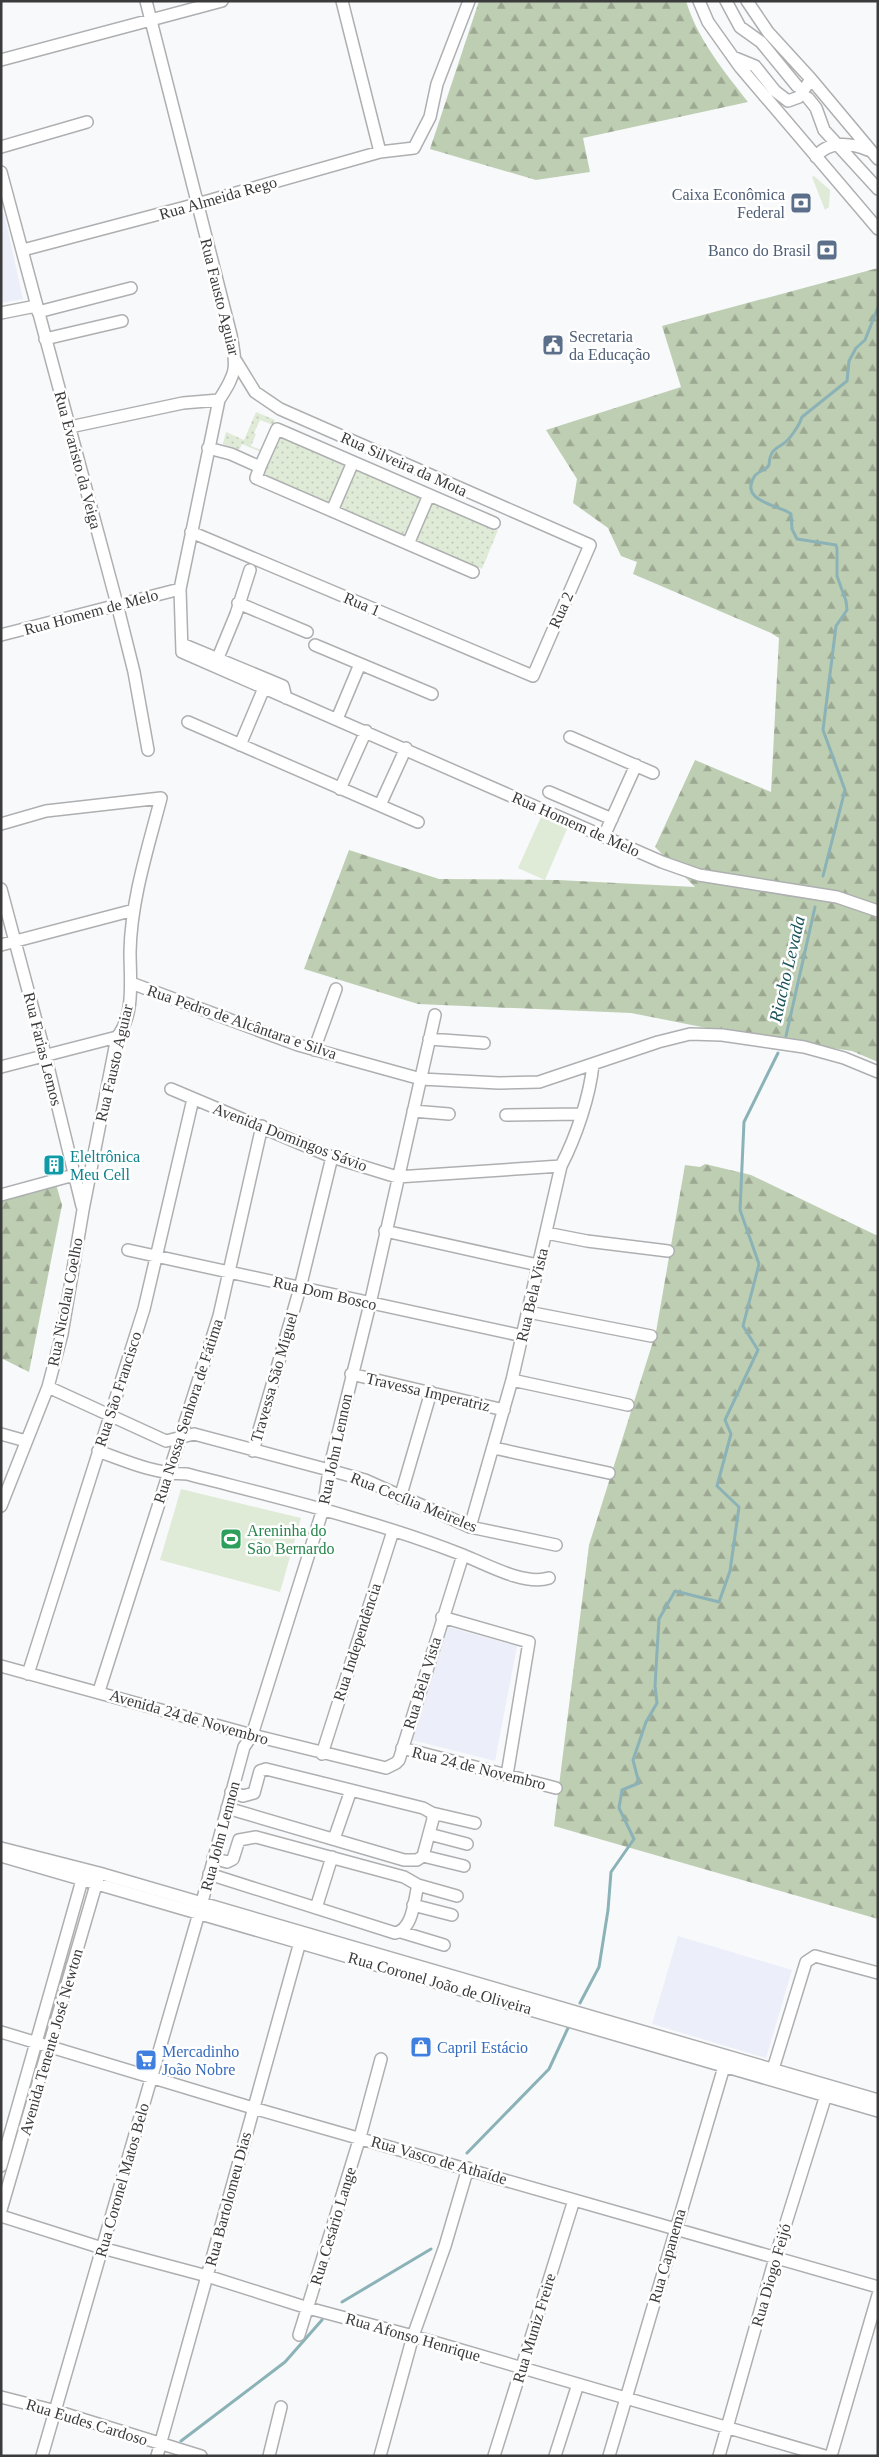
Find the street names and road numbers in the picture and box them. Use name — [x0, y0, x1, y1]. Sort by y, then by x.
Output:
street label: Rua Almeida Rego — [157, 173, 279, 224]
street label: Rua Fausto Aguiar — [196, 237, 243, 358]
street label: Rua Evaristo da Veiga — [50, 389, 105, 531]
street label: Rua Silveira da Mota — [338, 428, 470, 500]
street label: Rua Homem de Melo — [22, 586, 160, 638]
street label: Rua 1 — [341, 589, 383, 619]
street label: Rua 2 — [546, 589, 576, 631]
street label: Rua Homem de Melo — [509, 788, 643, 860]
street label: Rua Pedro de Alcântara e Silva — [145, 981, 339, 1063]
street label: Rua Farias Lemos — [21, 990, 65, 1108]
street label: Rua Fausto Aguiar — [92, 1002, 137, 1124]
street label: Avenida Domingos Sávio — [210, 1100, 370, 1175]
street label: Rua Nicolau Coelho — [44, 1236, 86, 1368]
street label: Rua Bela Vista — [513, 1247, 551, 1343]
street label: Rua Dom Bosco — [272, 1273, 378, 1313]
street label: Travessa São Miguel — [247, 1309, 302, 1444]
street label: Rua Nossa Senhora de Fátima — [150, 1317, 226, 1505]
street label: Rua São Francisco — [91, 1329, 145, 1449]
street label: Travessa Imperatriz — [364, 1369, 492, 1416]
street label: Rua John Lennon — [315, 1392, 355, 1506]
street label: Rua Cecília Meireles — [348, 1469, 480, 1535]
street label: Rua Independência — [330, 1581, 385, 1703]
street label: Rua Bela Vista — [400, 1635, 444, 1731]
street label: Avenida 24 de Novembro — [108, 1686, 270, 1748]
street label: Rua 24 de Novembro — [410, 1743, 548, 1793]
street label: Rua John Lennon — [197, 1779, 243, 1893]
street label: Avenida Tenente José Newton — [16, 1947, 86, 2137]
street label: Rua Coronel João de Oliveira — [346, 1949, 534, 2017]
street label: Rua Coronel Matos Belo — [92, 2101, 152, 2259]
street label: Rua Bartolomeu Dias — [202, 2130, 254, 2268]
street label: Rua Vasco de Athaíde — [369, 2132, 509, 2188]
street label: Rua Cesário Lange — [307, 2165, 360, 2287]
street label: Rua Capanema — [645, 2207, 690, 2305]
street label: Rua Diogo Feijó — [748, 2221, 795, 2329]
street label: Rua Muniz Freire — [509, 2271, 559, 2385]
street label: Rua Afonso Henrique — [343, 2310, 482, 2365]
street label: Rua Eudes Cardoso — [24, 2395, 150, 2449]

